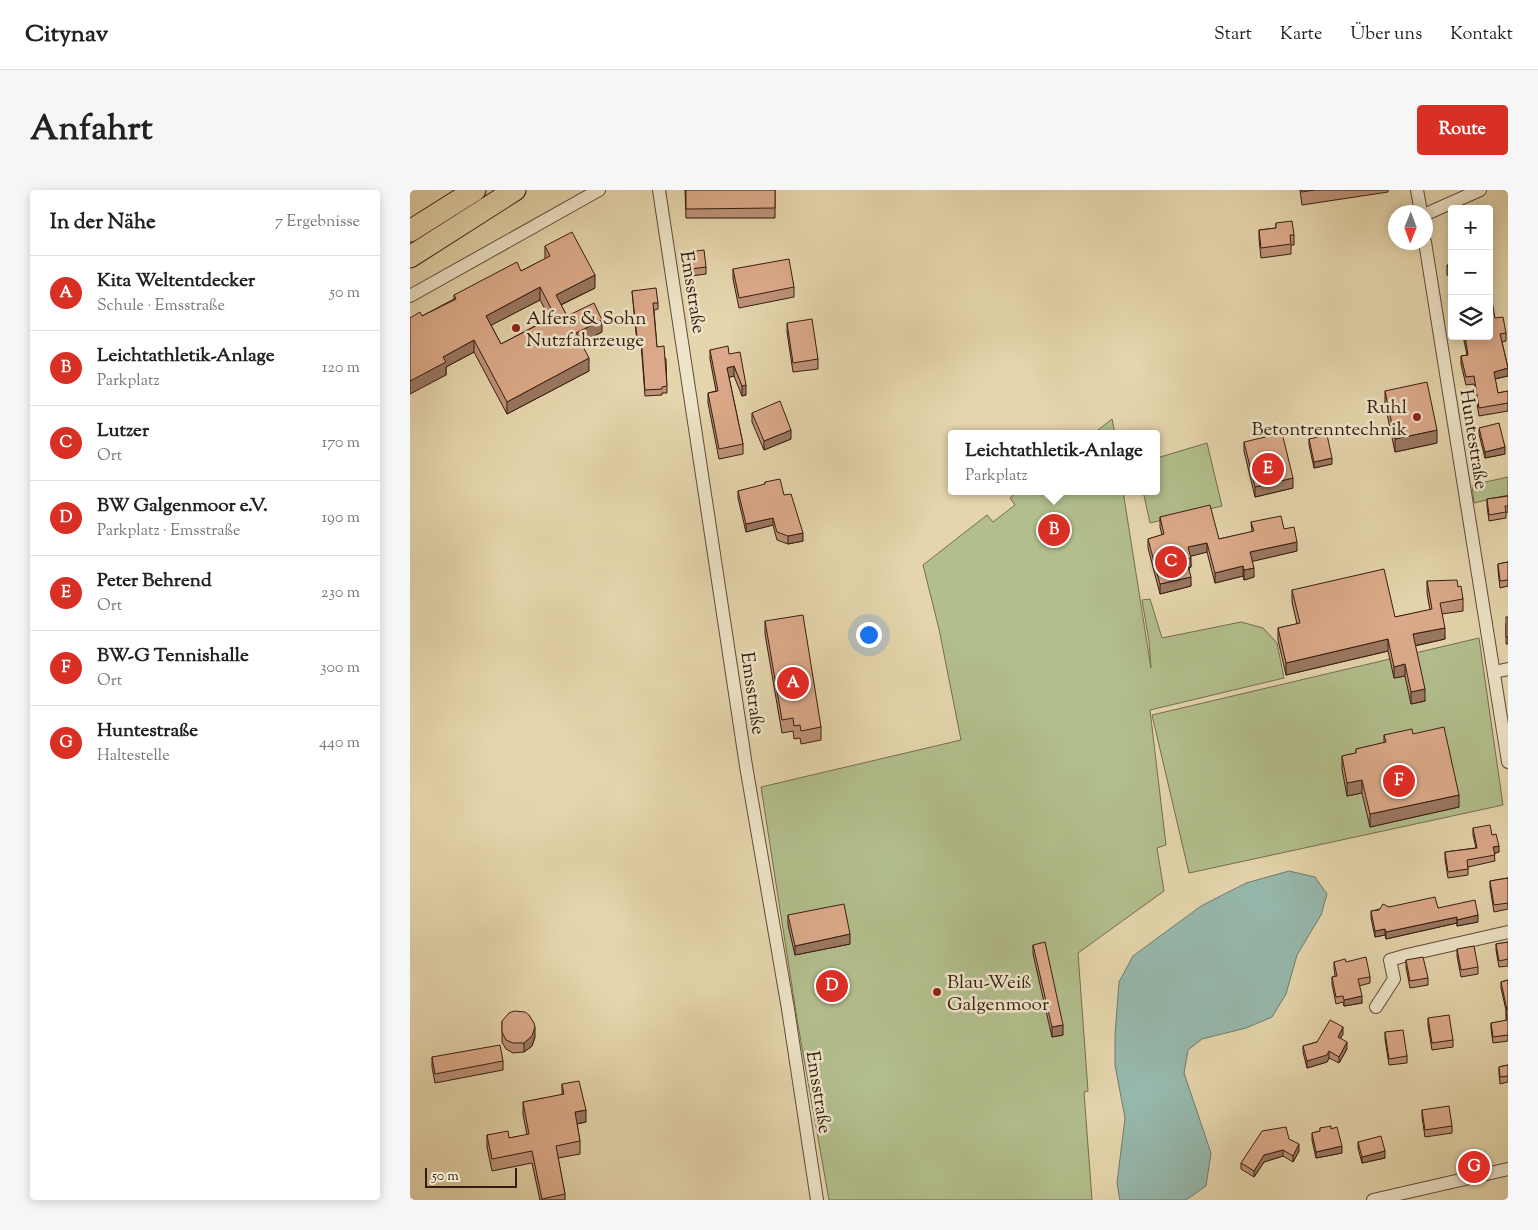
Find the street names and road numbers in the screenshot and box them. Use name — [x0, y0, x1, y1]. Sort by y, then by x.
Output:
street label: Emsstraße — [672, 249, 711, 336]
street label: Huntestraße — [1451, 387, 1494, 492]
street label: Emsstraße — [732, 650, 771, 737]
street label: Emsstraße — [798, 1049, 837, 1136]

